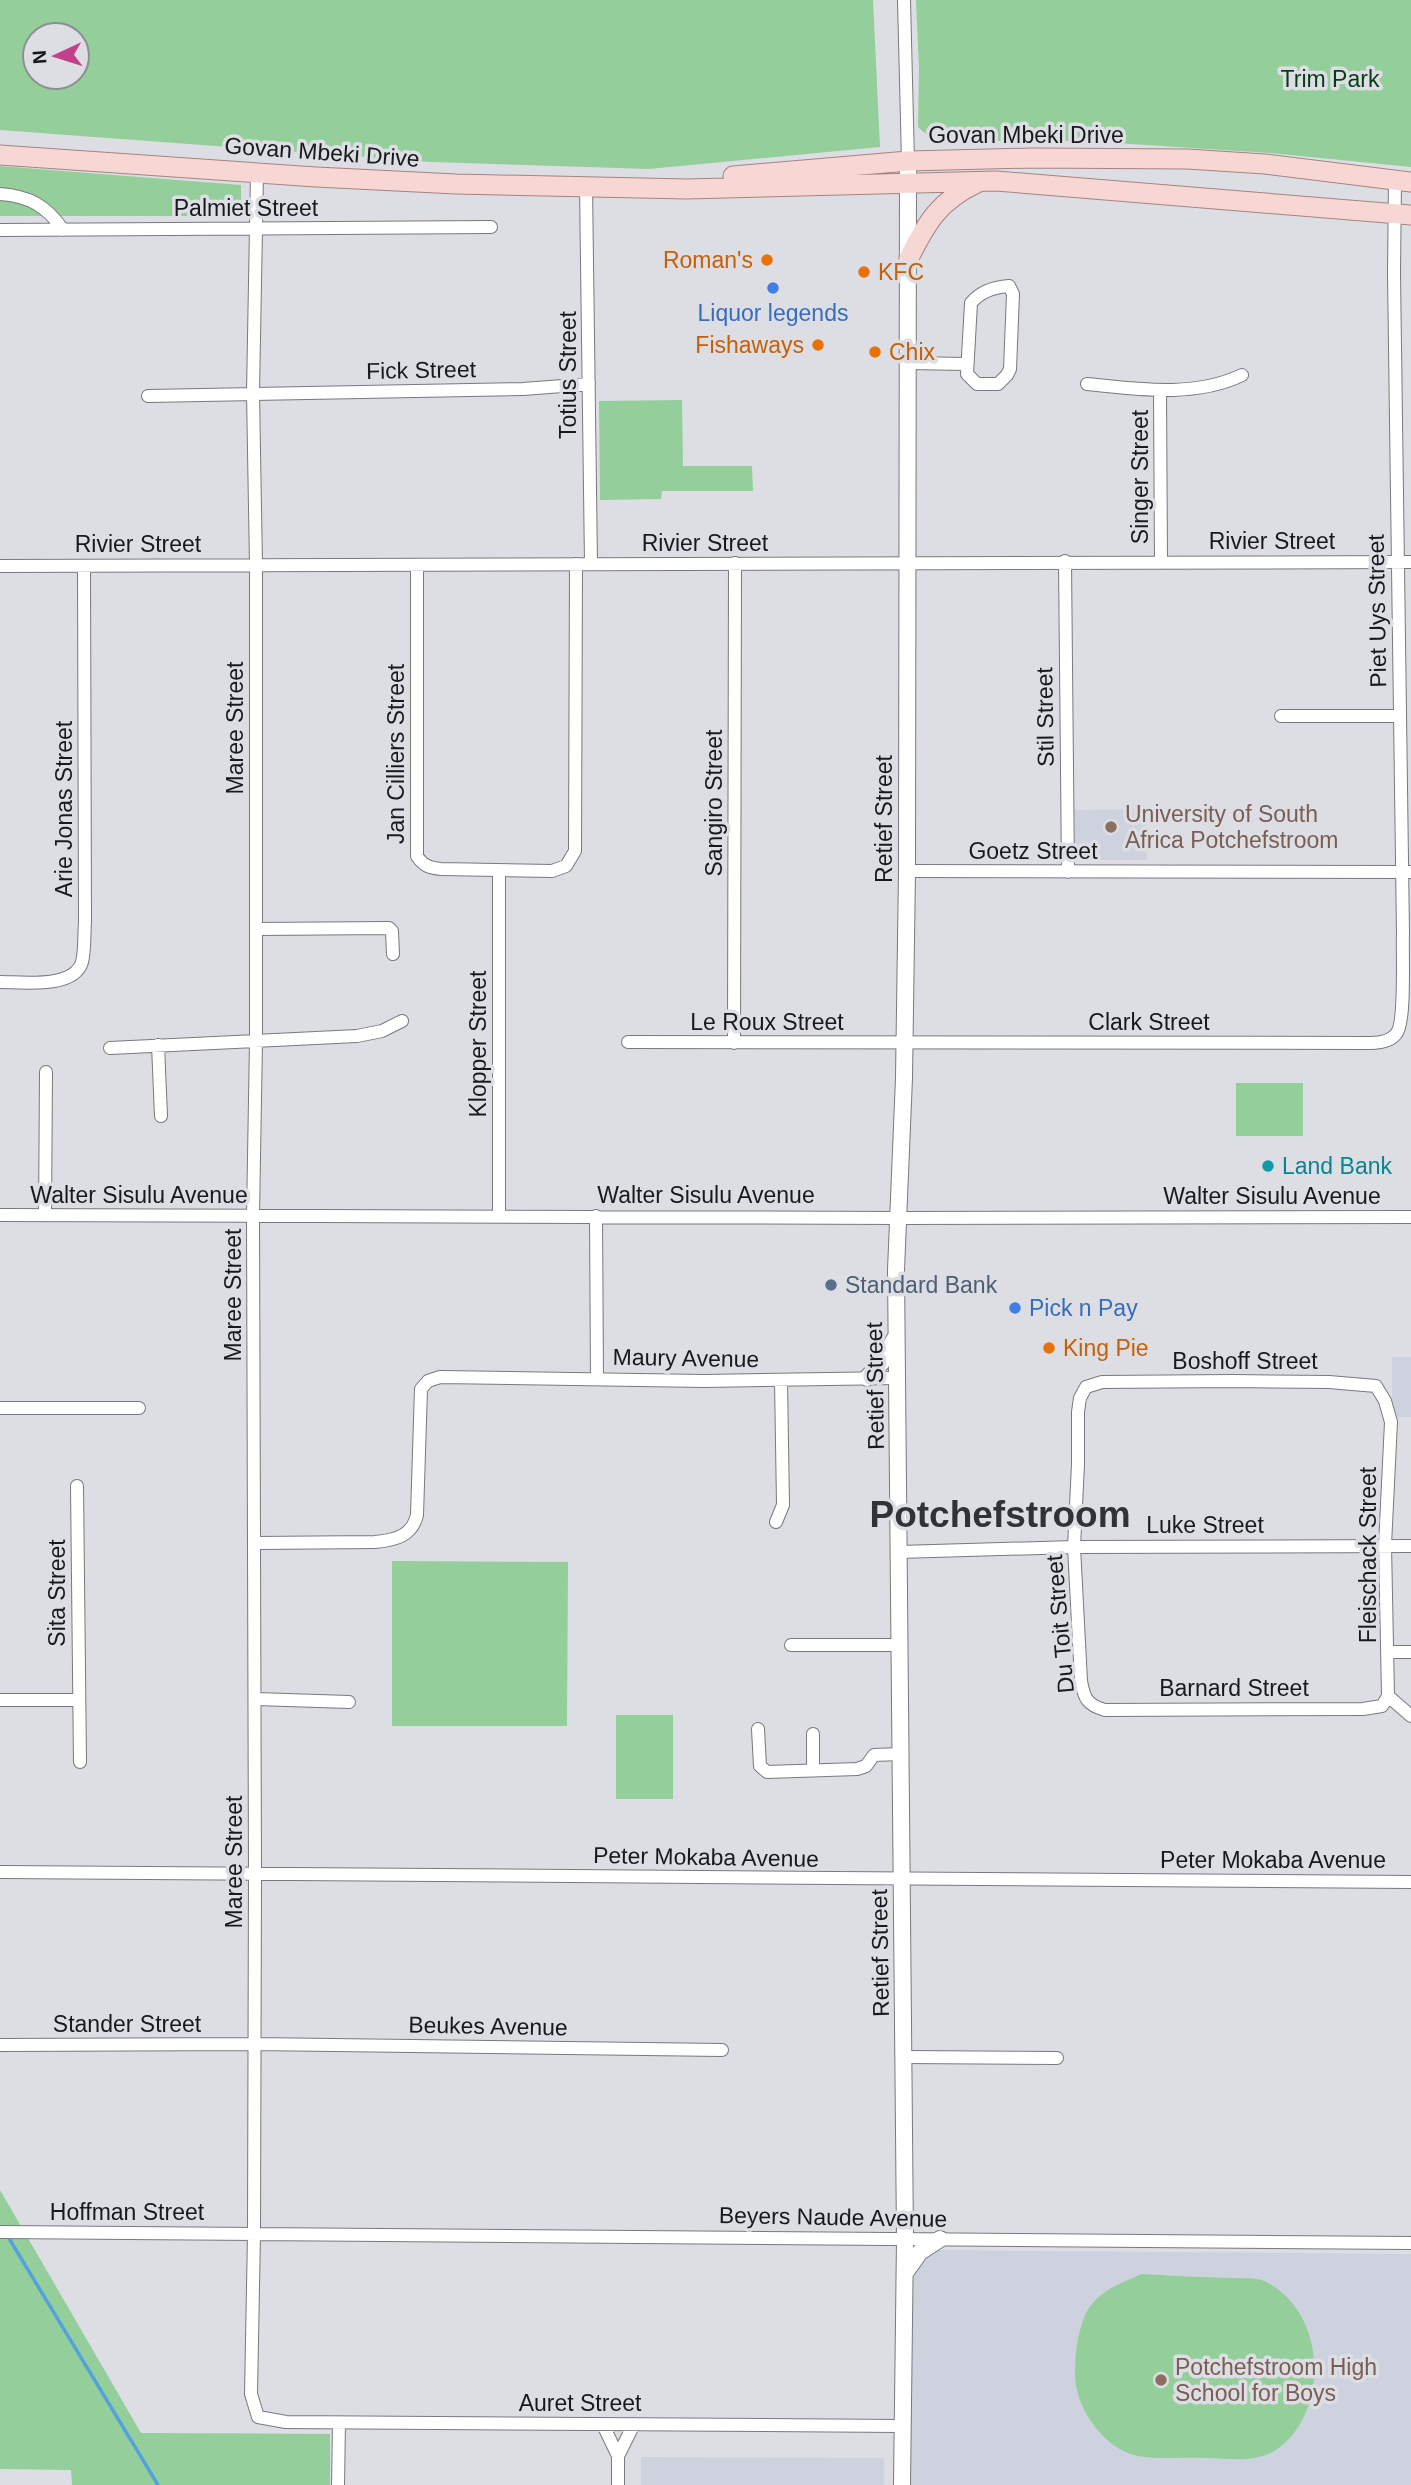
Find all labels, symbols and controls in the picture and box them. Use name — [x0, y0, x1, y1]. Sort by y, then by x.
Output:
north arrow — [21, 21, 91, 91]
text: N — [29, 50, 50, 65]
park label: Trim Park — [1281, 66, 1380, 92]
street label: Govan Mbeki Drive — [928, 122, 1124, 148]
street label: Govan Mbeki Drive — [224, 132, 420, 172]
street label: Palmiet Street — [174, 195, 319, 221]
place label: Roman's — [663, 247, 753, 273]
marker: Roman's — [759, 252, 775, 268]
place label: KFC — [878, 259, 924, 285]
marker: KFC — [856, 264, 872, 280]
marker: Liquor legends — [765, 280, 781, 296]
place label: Liquor legends — [698, 300, 848, 326]
street label: Totius Street — [555, 310, 581, 439]
place label: Fishaways — [695, 332, 804, 358]
marker: Fishaways — [810, 337, 826, 353]
place label: Chix — [889, 339, 936, 365]
marker: Chix — [867, 344, 883, 360]
street label: Fick Street — [366, 356, 477, 384]
street label: Singer Street — [1127, 409, 1153, 544]
street label: Rivier Street — [1209, 528, 1336, 554]
street label: Rivier Street — [642, 530, 769, 556]
street label: Rivier Street — [75, 531, 202, 557]
street label: Piet Uys Street — [1363, 533, 1391, 688]
street label: Maree Street — [222, 661, 248, 794]
street label: Jan Cilliers Street — [383, 663, 409, 844]
street label: Stil Street — [1031, 666, 1059, 767]
street label: Arie Jonas Street — [51, 720, 77, 897]
street label: Sangiro Street — [701, 729, 727, 877]
street label: Retief Street — [871, 754, 897, 883]
place label: University of South Africa Potchefstroom — [1125, 801, 1338, 853]
marker: University of South Africa Potchefstroom — [1103, 819, 1119, 835]
street label: Goetz Street — [968, 838, 1098, 864]
street label: Klopper Street — [465, 970, 491, 1118]
street label: Le Roux Street — [690, 1009, 844, 1035]
street label: Clark Street — [1088, 1009, 1210, 1035]
place label: Land Bank — [1282, 1153, 1392, 1179]
marker: Land Bank — [1260, 1158, 1276, 1174]
street label: Walter Sisulu Avenue — [30, 1182, 248, 1208]
street label: Walter Sisulu Avenue — [597, 1182, 815, 1208]
street label: Walter Sisulu Avenue — [1163, 1183, 1381, 1209]
street label: Maree Street — [220, 1228, 246, 1361]
place label: Standard Bank — [845, 1272, 998, 1298]
marker: Standard Bank — [823, 1277, 839, 1293]
place label: Pick n Pay — [1029, 1295, 1138, 1321]
marker: Pick n Pay — [1007, 1300, 1023, 1316]
street label: Retief Street — [861, 1321, 889, 1450]
place label: King Pie — [1063, 1335, 1149, 1361]
marker: King Pie — [1041, 1340, 1057, 1356]
street label: Maury Avenue — [612, 1344, 760, 1372]
street label: Boshoff Street — [1172, 1348, 1318, 1374]
street label: Fleischack Street — [1355, 1466, 1381, 1643]
district label: Potchefstroom — [869, 1494, 1131, 1535]
street label: Luke Street — [1146, 1512, 1264, 1538]
street label: Sita Street — [44, 1539, 70, 1647]
street label: Du Toit Street — [1041, 1553, 1079, 1694]
street label: Barnard Street — [1159, 1675, 1309, 1701]
street label: Maree Street — [221, 1795, 247, 1928]
street label: Peter Mokaba Avenue — [593, 1842, 819, 1872]
street label: Peter Mokaba Avenue — [1160, 1847, 1386, 1873]
street label: Retief Street — [866, 1888, 894, 2017]
street label: Stander Street — [53, 2011, 202, 2037]
street label: Beukes Avenue — [408, 2012, 568, 2040]
street label: Hoffman Street — [50, 2199, 205, 2225]
street label: Beyers Naude Avenue — [719, 2202, 947, 2232]
place label: Potchefstroom High School for Boys — [1175, 2354, 1377, 2406]
marker: Potchefstroom High School for Boys — [1153, 2372, 1169, 2388]
street label: Auret Street — [519, 2390, 642, 2416]

